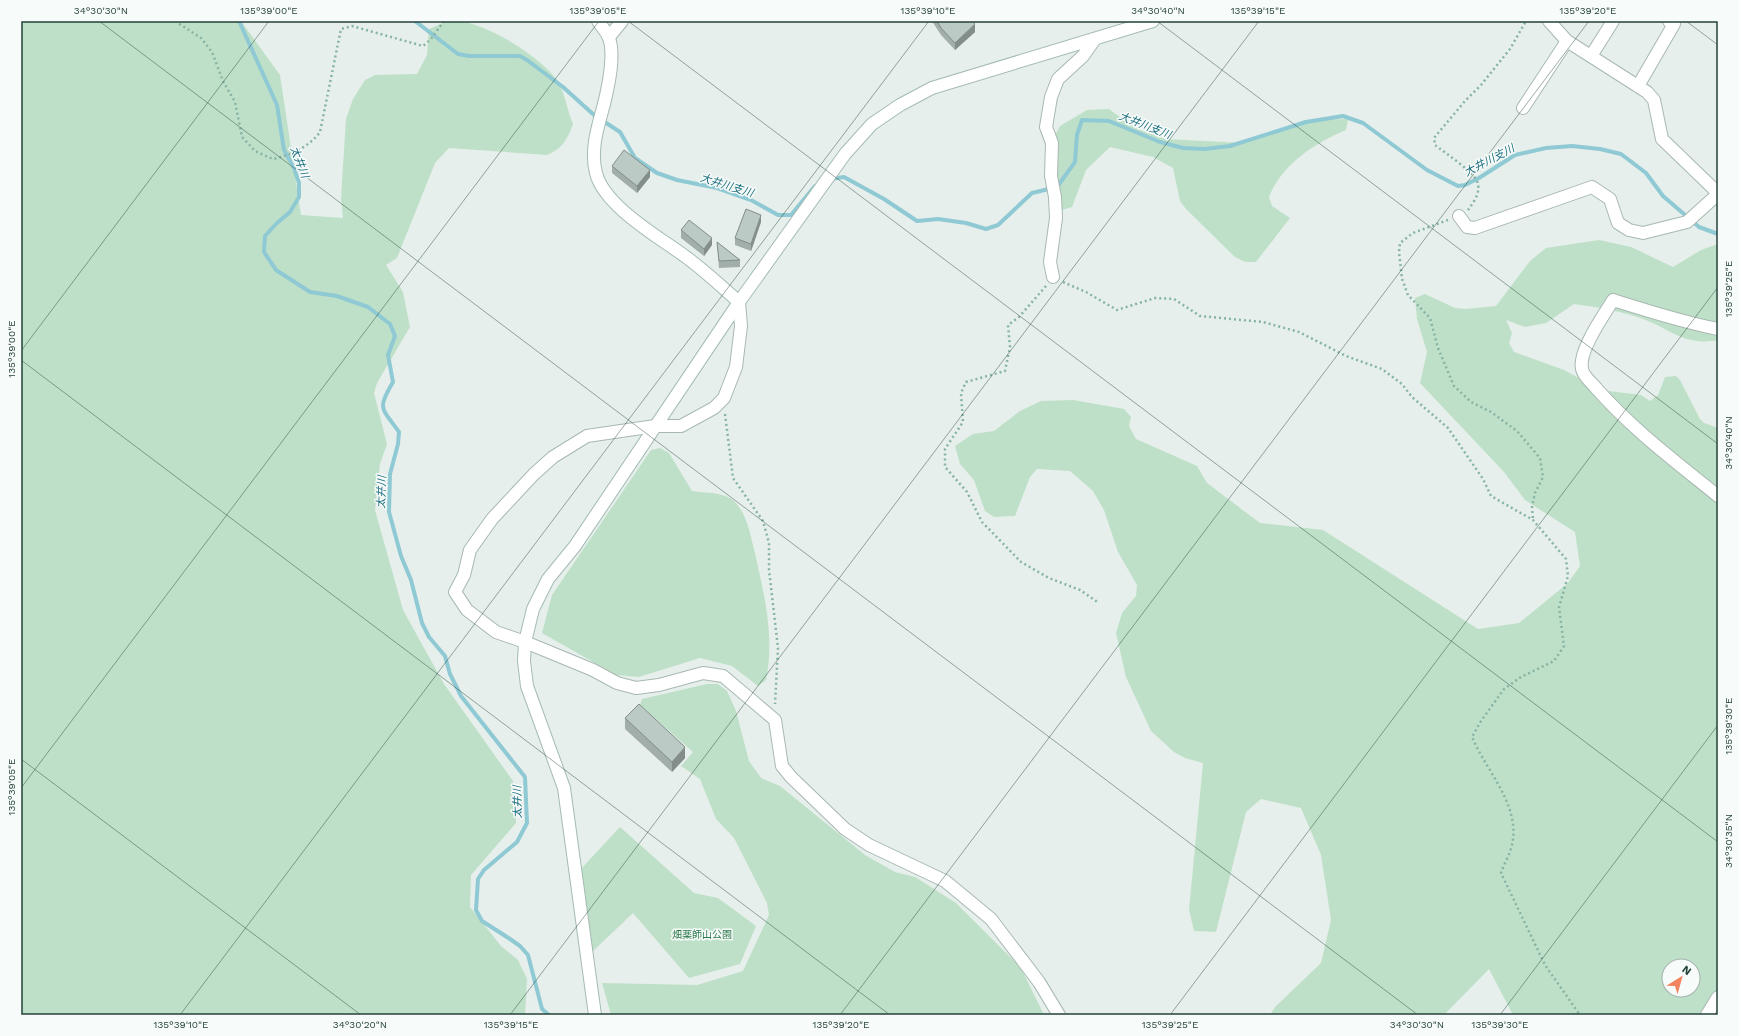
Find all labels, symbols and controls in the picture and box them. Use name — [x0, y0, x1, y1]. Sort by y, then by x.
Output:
text: 34°30'30"N — [74, 5, 128, 16]
text: 135°39'00"E — [240, 5, 298, 16]
text: 135°39'05"E — [570, 5, 626, 16]
text: 135°39'10"E — [900, 5, 956, 16]
text: 34°30'40"N — [1131, 5, 1185, 16]
text: 135°39'15"E — [1231, 5, 1285, 16]
text: 135°39'20"E — [1560, 5, 1616, 16]
water label: 大井川支川 — [1117, 110, 1174, 142]
water label: 大井川支川 — [1462, 141, 1517, 179]
water label: 太井川 — [288, 144, 312, 181]
water label: 大井川支川 — [699, 171, 756, 200]
text: 135°39'25"E — [1723, 261, 1734, 317]
text: 135°39'00"E — [6, 320, 17, 378]
text: 34°30'40"N — [1723, 416, 1734, 470]
water label: 太井川 — [374, 474, 389, 509]
text: 135°39'30"E — [1723, 698, 1734, 754]
text: 135°39'05"E — [6, 759, 17, 815]
water label: 太井川 — [511, 784, 524, 819]
text: 34°30'35"N — [1723, 814, 1734, 868]
park label: 畑薬師山公園 — [672, 929, 732, 940]
north arrow — [1661, 958, 1701, 998]
text: N — [1680, 963, 1694, 978]
text: 135°39'10"E — [153, 1019, 209, 1030]
text: 34°30'20"N — [333, 1019, 387, 1030]
text: 135°39'15"E — [484, 1019, 538, 1030]
text: 135°39'20"E — [813, 1019, 869, 1030]
text: 135°39'25"E — [1142, 1019, 1198, 1030]
text: 34°30'30"N — [1390, 1019, 1444, 1030]
text: 135°39'30"E — [1472, 1019, 1528, 1030]

